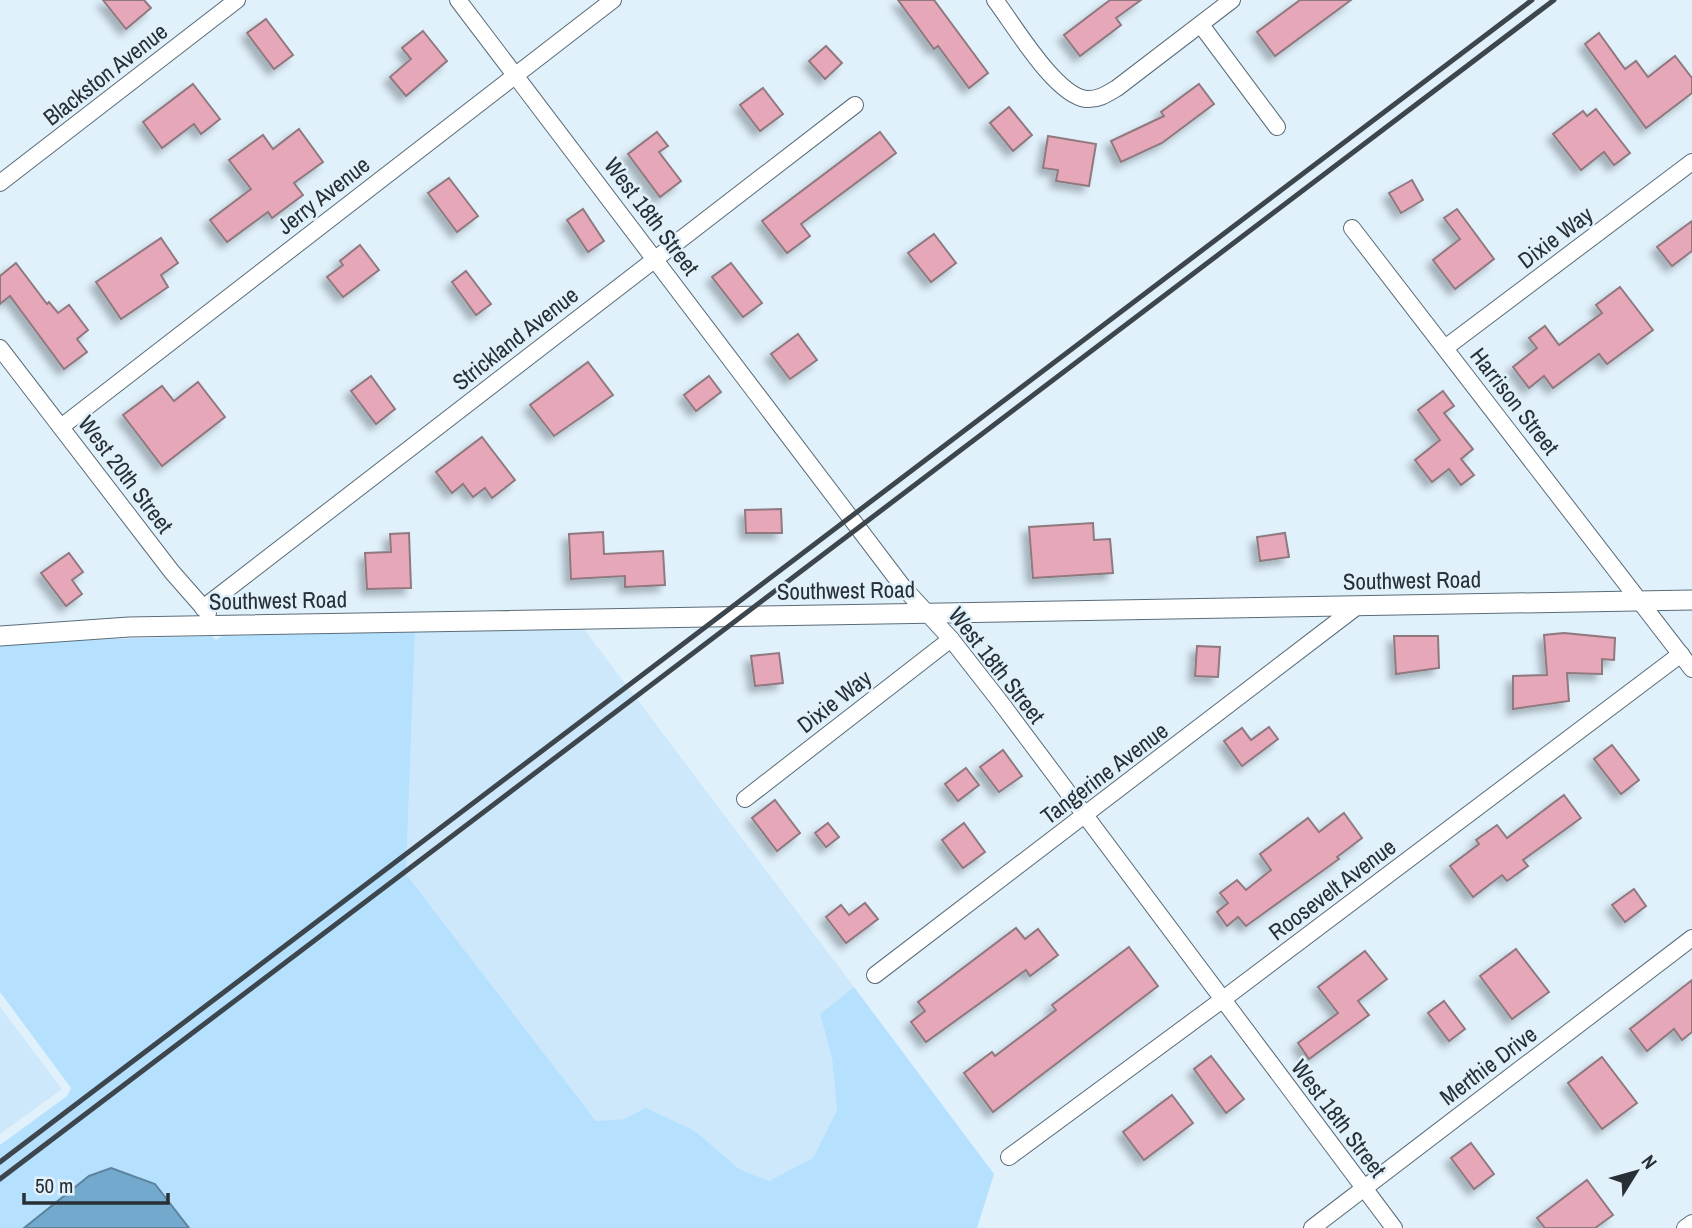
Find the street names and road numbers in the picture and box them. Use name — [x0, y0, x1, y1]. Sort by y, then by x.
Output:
street label: Blackston Avenue — [37, 16, 173, 132]
street label: Jerry Avenue — [270, 149, 376, 241]
street label: West 18th Street — [597, 151, 707, 281]
street label: Dixie Way — [1511, 198, 1599, 275]
street label: Strickland Avenue — [446, 279, 584, 397]
street label: Harrison Street — [1463, 341, 1567, 461]
street label: West 20th Street — [71, 409, 181, 539]
street label: Southwest Road — [1343, 563, 1481, 597]
street label: Southwest Road — [777, 573, 915, 607]
street label: Southwest Road — [209, 583, 347, 617]
street label: West 18th Street — [942, 600, 1052, 730]
street label: Dixie Way — [790, 662, 878, 740]
street label: Tangerine Avenue — [1034, 715, 1174, 831]
street label: Roosevelt Avenue — [1262, 831, 1402, 947]
street label: Merthie Drive — [1433, 1018, 1543, 1112]
street label: West 18th Street — [1284, 1053, 1394, 1183]

